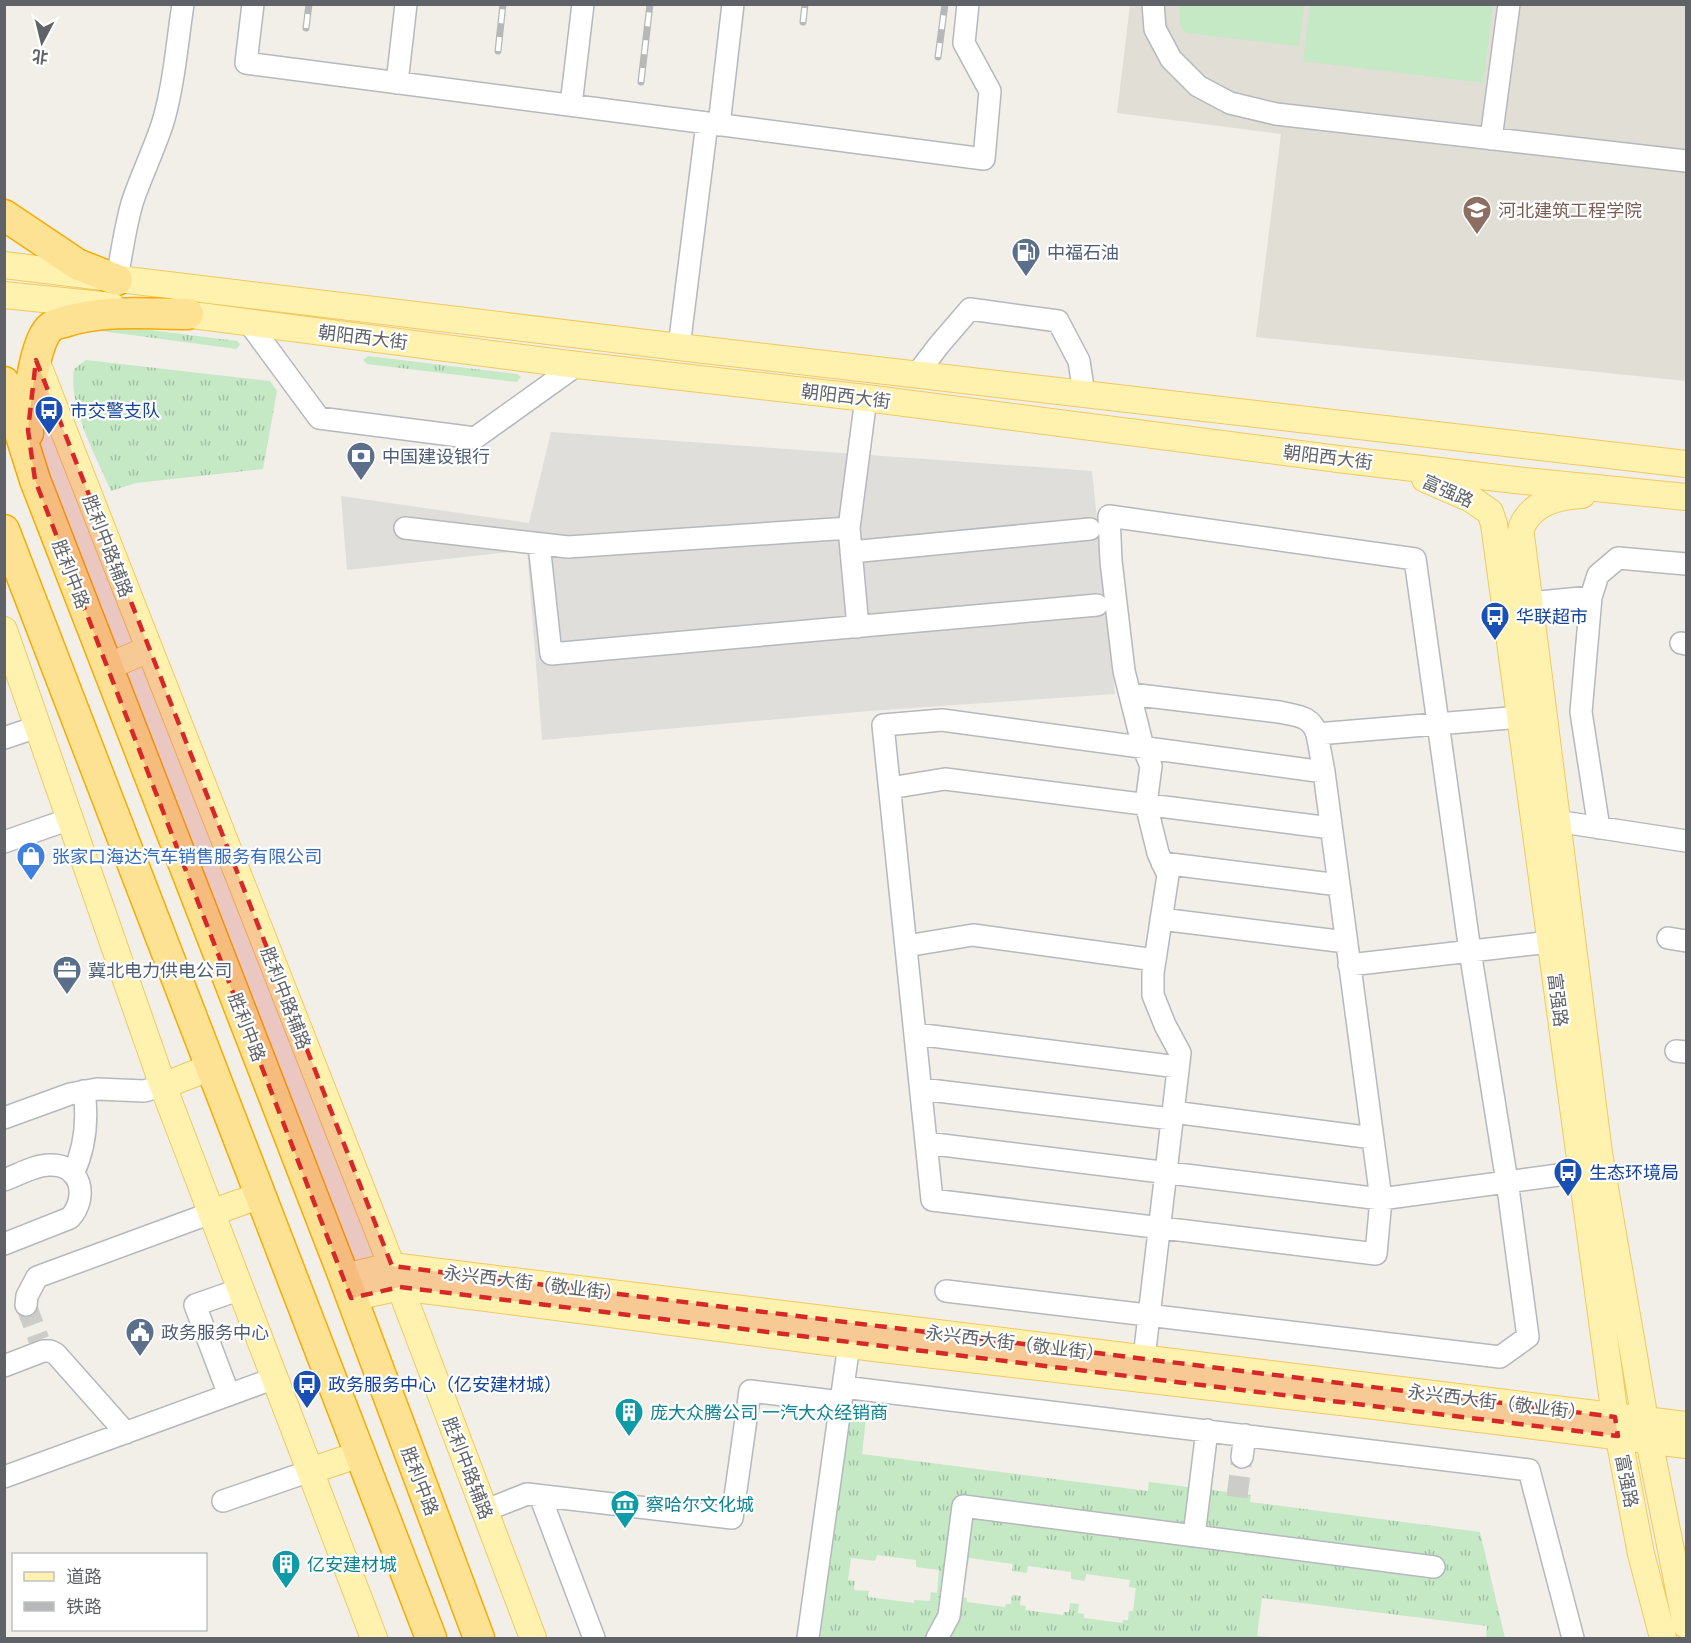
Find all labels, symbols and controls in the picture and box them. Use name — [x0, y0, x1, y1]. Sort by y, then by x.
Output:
north arrow — [12, 12, 72, 72]
text: 北 — [31, 44, 50, 70]
school or university icon: 河北建筑工程学院 — [1461, 194, 1493, 236]
place label: 河北建筑工程学院 — [1498, 197, 1642, 224]
fuel station icon: 中福石油 — [1010, 236, 1042, 278]
place label: 中福石油 — [1047, 239, 1119, 266]
street label: 朝阳西大街 — [317, 318, 409, 356]
street label: 朝阳西大街 — [800, 377, 892, 415]
bus stop icon: 市交警支队 — [33, 394, 65, 436]
place label: 市交警支队 — [70, 397, 160, 424]
street label: 朝阳西大街 — [1282, 438, 1374, 476]
bank icon: 中国建设银行 — [345, 440, 377, 482]
place label: 中国建设银行 — [382, 443, 490, 470]
street label: 富强路 — [1418, 468, 1478, 514]
street label: 胜利中路辅路 — [76, 491, 140, 601]
street label: 胜利中路 — [45, 536, 97, 612]
bus stop icon: 华联超市 — [1479, 600, 1511, 642]
place label: 华联超市 — [1516, 603, 1588, 630]
shop icon: 张家口海达汽车销售服务有限公司 — [15, 840, 47, 882]
place label: 张家口海达汽车销售服务有限公司 — [52, 843, 322, 870]
street label: 胜利中路辅路 — [254, 943, 318, 1053]
office icon: 冀北电力供电公司 — [51, 954, 83, 996]
place label: 冀北电力供电公司 — [88, 957, 232, 984]
street label: 富强路 — [1541, 972, 1575, 1028]
street label: 胜利中路 — [221, 989, 273, 1065]
bus stop icon: 生态环境局 — [1552, 1156, 1584, 1198]
place label: 生态环境局 — [1589, 1159, 1679, 1186]
street label: 永兴西大街（敬业街） — [442, 1259, 624, 1307]
public building icon: 政务服务中心 — [124, 1316, 156, 1358]
place label: 政务服务中心 — [161, 1319, 269, 1346]
street label: 永兴西大街（敬业街） — [924, 1319, 1106, 1367]
bus stop icon: 政务服务中心（亿安建材城） — [291, 1368, 323, 1410]
place label: 政务服务中心（亿安建材城） — [328, 1371, 562, 1398]
street label: 永兴西大街（敬业街） — [1406, 1378, 1588, 1426]
building icon: 庞大众腾公司 一汽大众经销商 — [613, 1396, 645, 1438]
place label: 庞大众腾公司 一汽大众经销商 — [650, 1399, 888, 1426]
street label: 胜利中路辅路 — [436, 1413, 500, 1523]
street label: 胜利中路 — [394, 1443, 446, 1519]
street label: 富强路 — [1609, 1452, 1645, 1510]
museum icon: 察哈尔文化城 — [609, 1488, 641, 1530]
place label: 察哈尔文化城 — [646, 1491, 754, 1518]
building icon: 亿安建材城 — [270, 1548, 302, 1590]
place label: 亿安建材城 — [307, 1551, 397, 1578]
legend — [12, 1553, 207, 1631]
text: 道路 — [66, 1563, 102, 1590]
text: 铁路 — [66, 1593, 102, 1620]

